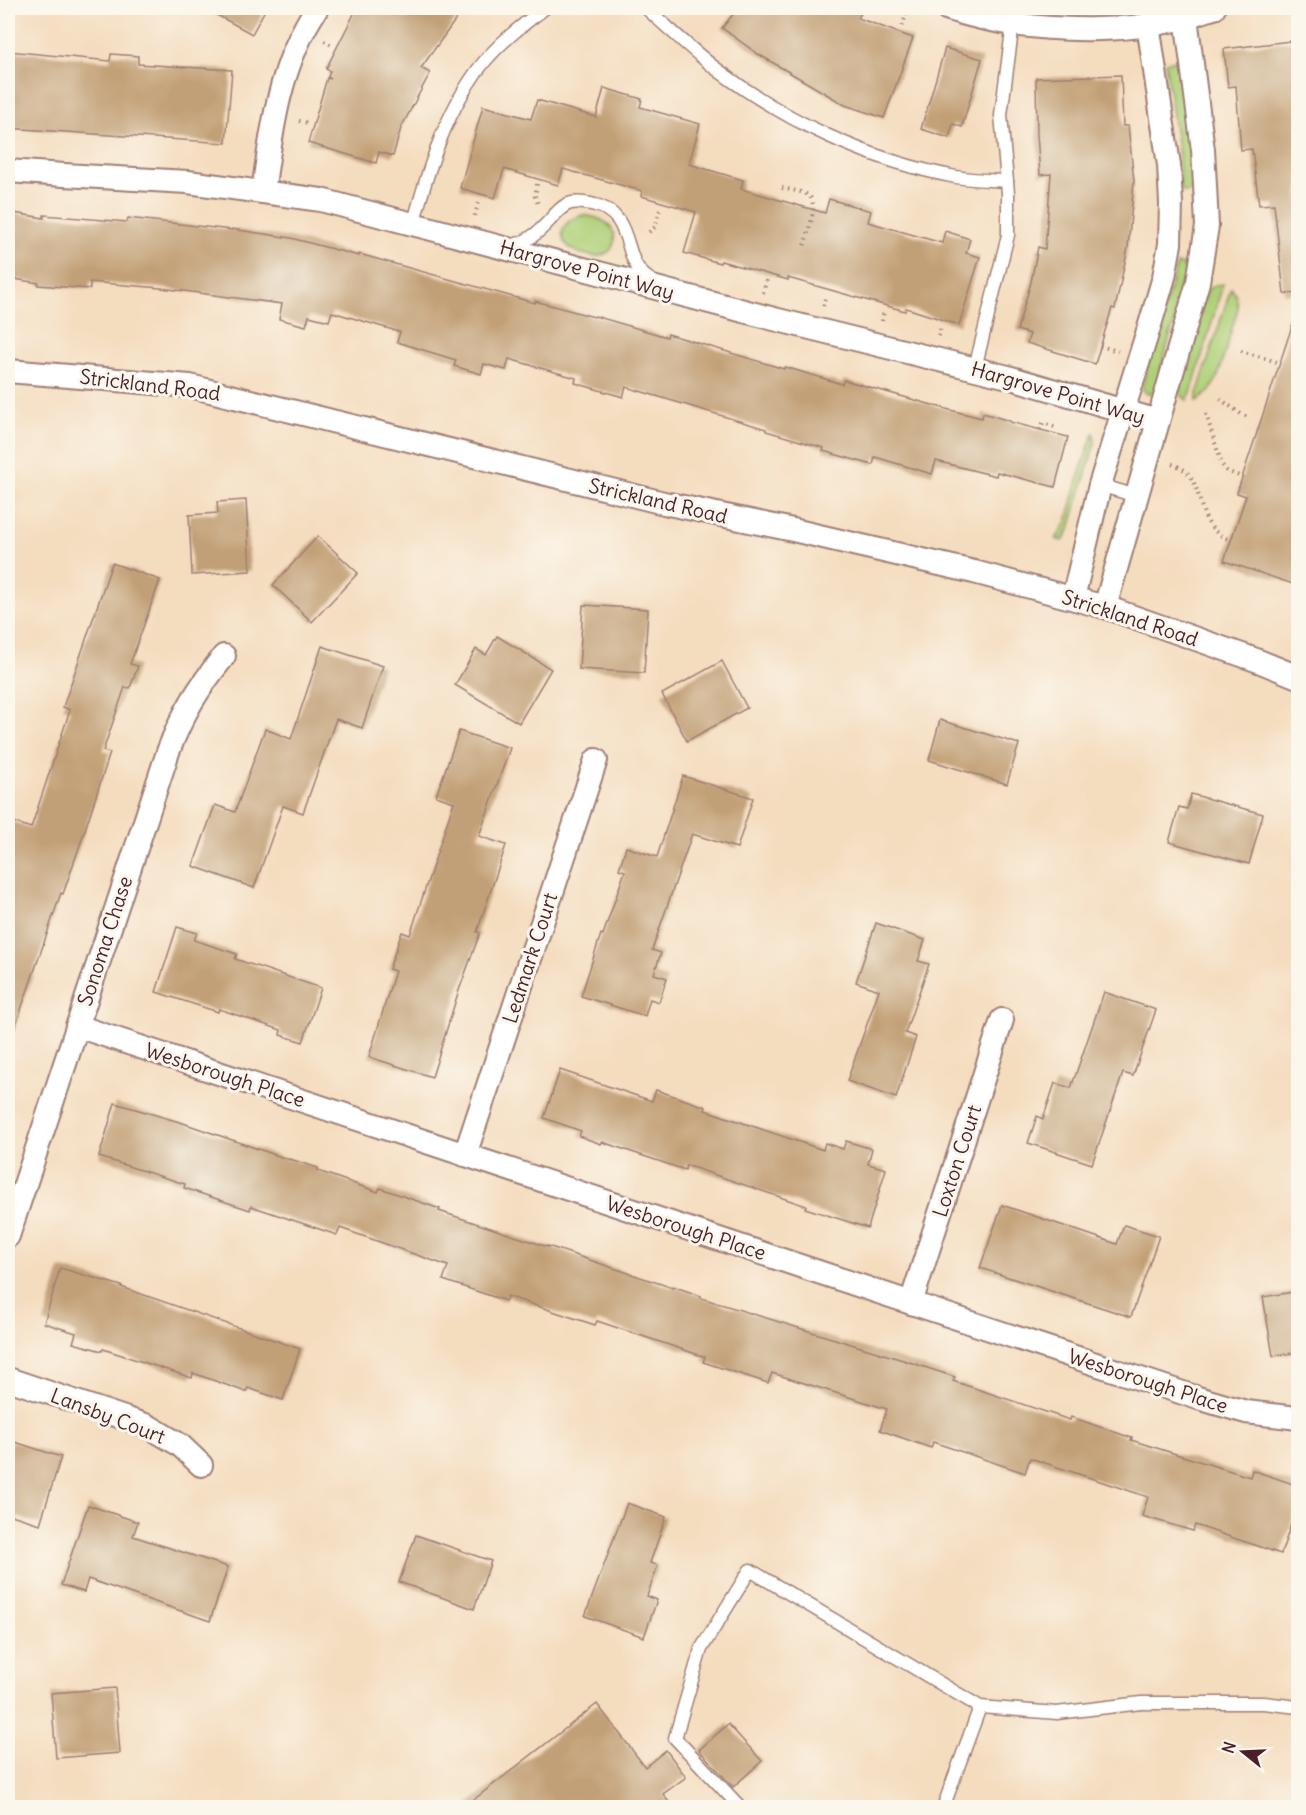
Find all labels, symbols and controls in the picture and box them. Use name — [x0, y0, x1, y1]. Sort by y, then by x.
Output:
street label: Hargrove Point Way — [497, 234, 677, 305]
street label: Hargrove Point Way — [968, 356, 1148, 429]
street label: Strickland Road — [78, 363, 222, 406]
street label: Strickland Road — [586, 472, 730, 529]
street label: Strickland Road — [1059, 584, 1201, 651]
street label: Sonoma Chase — [72, 873, 137, 1009]
street label: Ledmark Court — [497, 889, 562, 1026]
street label: Wesborough Place — [142, 1037, 308, 1112]
street label: Loxton Court — [927, 1101, 986, 1220]
street label: Wesborough Place — [603, 1190, 769, 1265]
street label: Wesborough Place — [1065, 1343, 1231, 1418]
street label: Lansby Court — [47, 1382, 169, 1449]
north arrow — [1213, 1722, 1273, 1782]
text: N — [1218, 1739, 1240, 1756]

